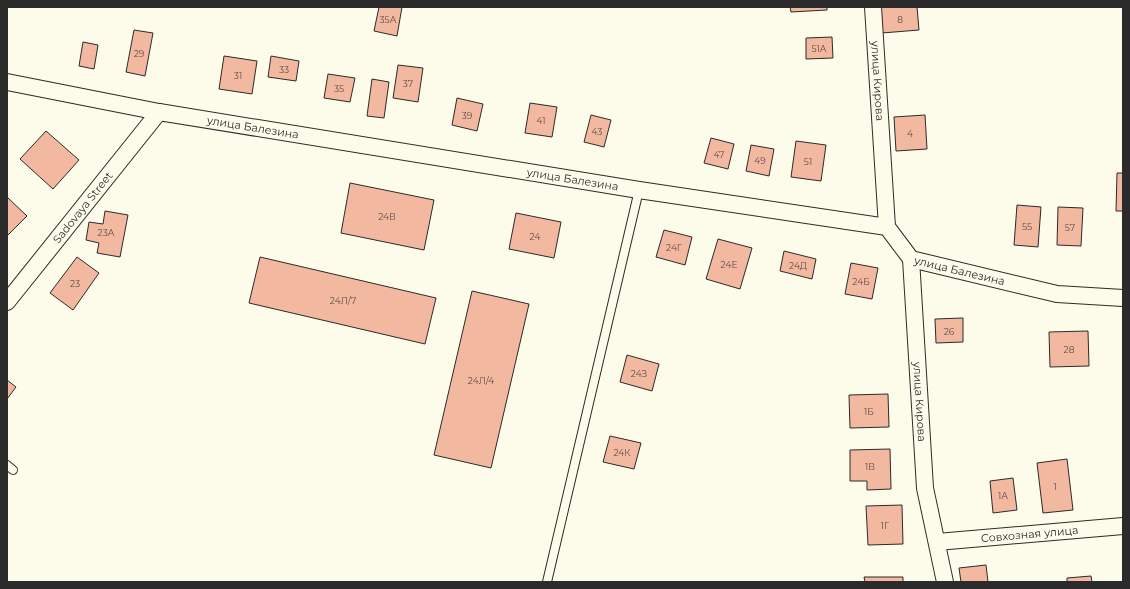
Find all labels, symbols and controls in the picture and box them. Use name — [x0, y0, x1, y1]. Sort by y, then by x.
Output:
house number: 35А — [380, 14, 397, 25]
house number: 8 — [897, 14, 903, 25]
street label: улица Кирова — [868, 39, 887, 121]
house number: 51А — [811, 43, 827, 54]
house number: 29 — [134, 48, 145, 59]
house number: 33 — [279, 64, 289, 75]
house number: 31 — [234, 70, 242, 81]
house number: 37 — [403, 78, 413, 89]
house number: 35 — [334, 83, 344, 94]
house number: 39 — [462, 110, 473, 121]
street label: улица Балезина — [205, 113, 300, 142]
house number: 41 — [537, 115, 545, 126]
house number: 43 — [592, 126, 602, 137]
house number: 4 — [907, 128, 913, 139]
house number: 47 — [714, 149, 724, 160]
house number: 49 — [754, 155, 766, 166]
house number: 51 — [804, 156, 812, 167]
street label: улица Балезина — [525, 165, 620, 194]
street label: Sadovaya Street — [50, 168, 116, 246]
house number: 24В — [378, 211, 396, 222]
house number: 55 — [1022, 221, 1032, 232]
house number: 57 — [1065, 222, 1075, 233]
house number: 23А — [98, 227, 115, 238]
house number: 24 — [530, 231, 540, 242]
house number: 24Г — [666, 242, 683, 253]
street label: улица Балезина — [912, 253, 1006, 288]
house number: 24Е — [721, 259, 737, 270]
house number: 24Д — [789, 260, 807, 271]
house number: 24Б — [852, 276, 870, 287]
house number: 23 — [70, 278, 80, 289]
house number: 24Л/7 — [330, 295, 356, 306]
house number: 26 — [944, 326, 955, 337]
house number: 28 — [1064, 344, 1075, 355]
street label: улица Кирова — [910, 360, 929, 442]
house number: 24З — [631, 368, 648, 379]
house number: 24Л/4 — [468, 375, 494, 386]
house number: 1Б — [864, 406, 874, 417]
house number: 24К — [613, 447, 631, 458]
house number: 1В — [865, 461, 875, 472]
house number: 1 — [1053, 481, 1057, 492]
house number: 1А — [998, 490, 1008, 501]
house number: 1Г — [881, 520, 890, 531]
street label: Совхозная улица — [980, 523, 1079, 545]

